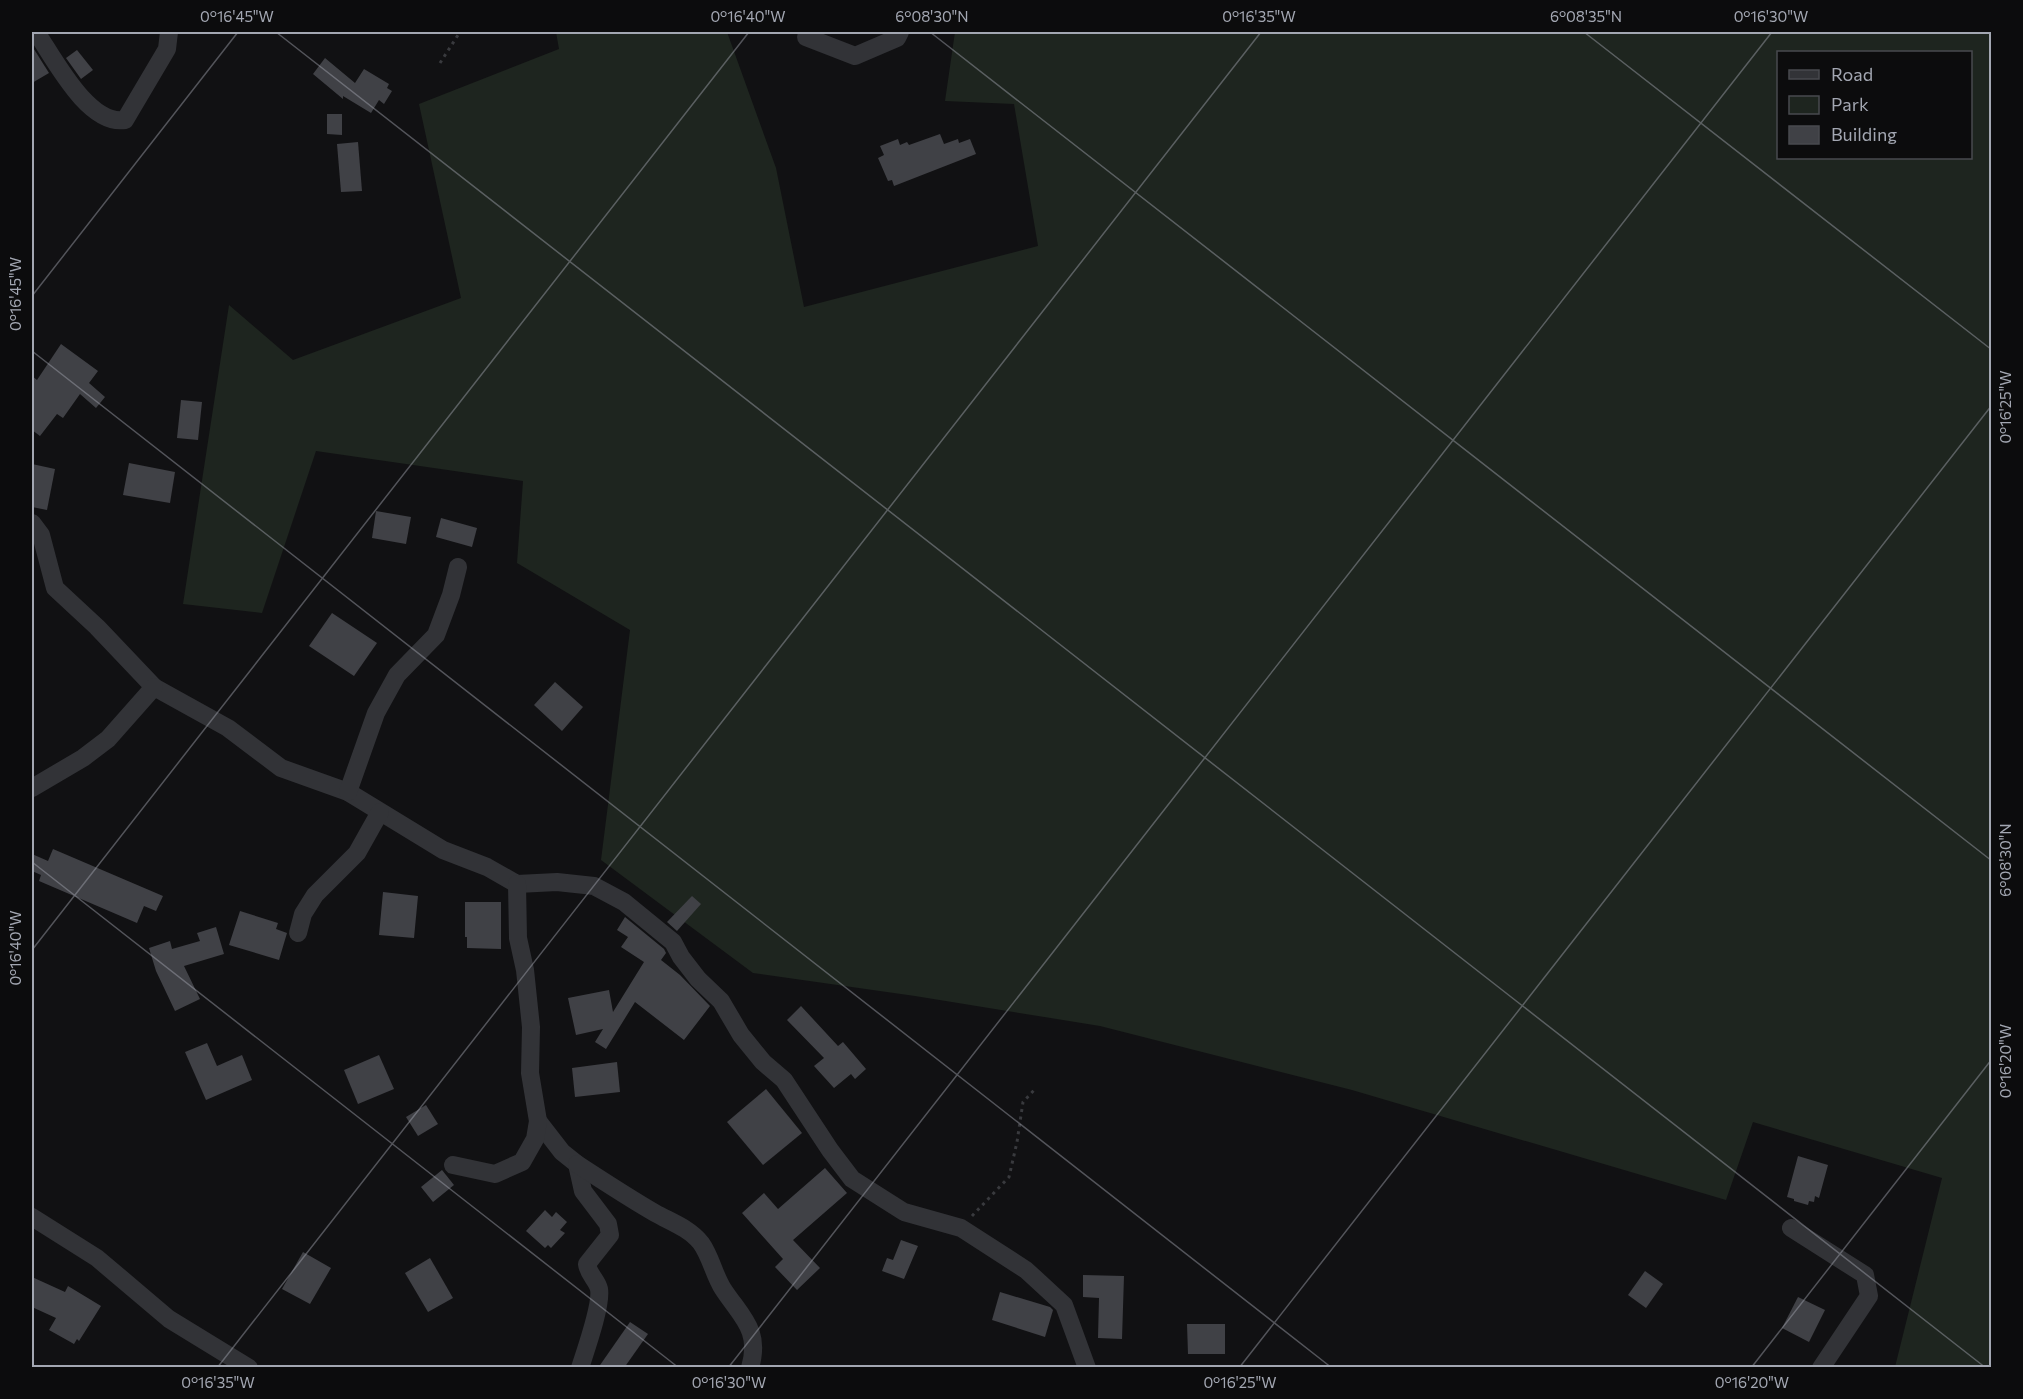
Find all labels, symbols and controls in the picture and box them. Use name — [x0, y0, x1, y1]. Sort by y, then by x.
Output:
text: 0°16'45"W — [200, 7, 274, 25]
text: 0°16'40"W — [710, 7, 786, 25]
text: 6°08'30"N — [895, 7, 969, 25]
text: 0°16'35"W — [1222, 7, 1296, 25]
text: 6°08'35"N — [1550, 7, 1622, 25]
text: 0°16'30"W — [1734, 7, 1808, 25]
legend — [1777, 51, 1972, 159]
text: Road — [1831, 63, 1873, 85]
text: Park — [1831, 93, 1869, 115]
text: Building — [1831, 123, 1897, 145]
text: 0°16'45"W — [6, 257, 24, 331]
text: 0°16'25"W — [1996, 370, 2014, 444]
text: 6°08'30"N — [1996, 823, 2014, 897]
text: 0°16'40"W — [6, 910, 24, 986]
text: 0°16'20"W — [1996, 1024, 2014, 1098]
text: 0°16'35"W — [181, 1373, 255, 1391]
text: 0°16'30"W — [692, 1373, 766, 1391]
text: 0°16'25"W — [1203, 1373, 1277, 1391]
text: 0°16'20"W — [1715, 1373, 1789, 1391]

